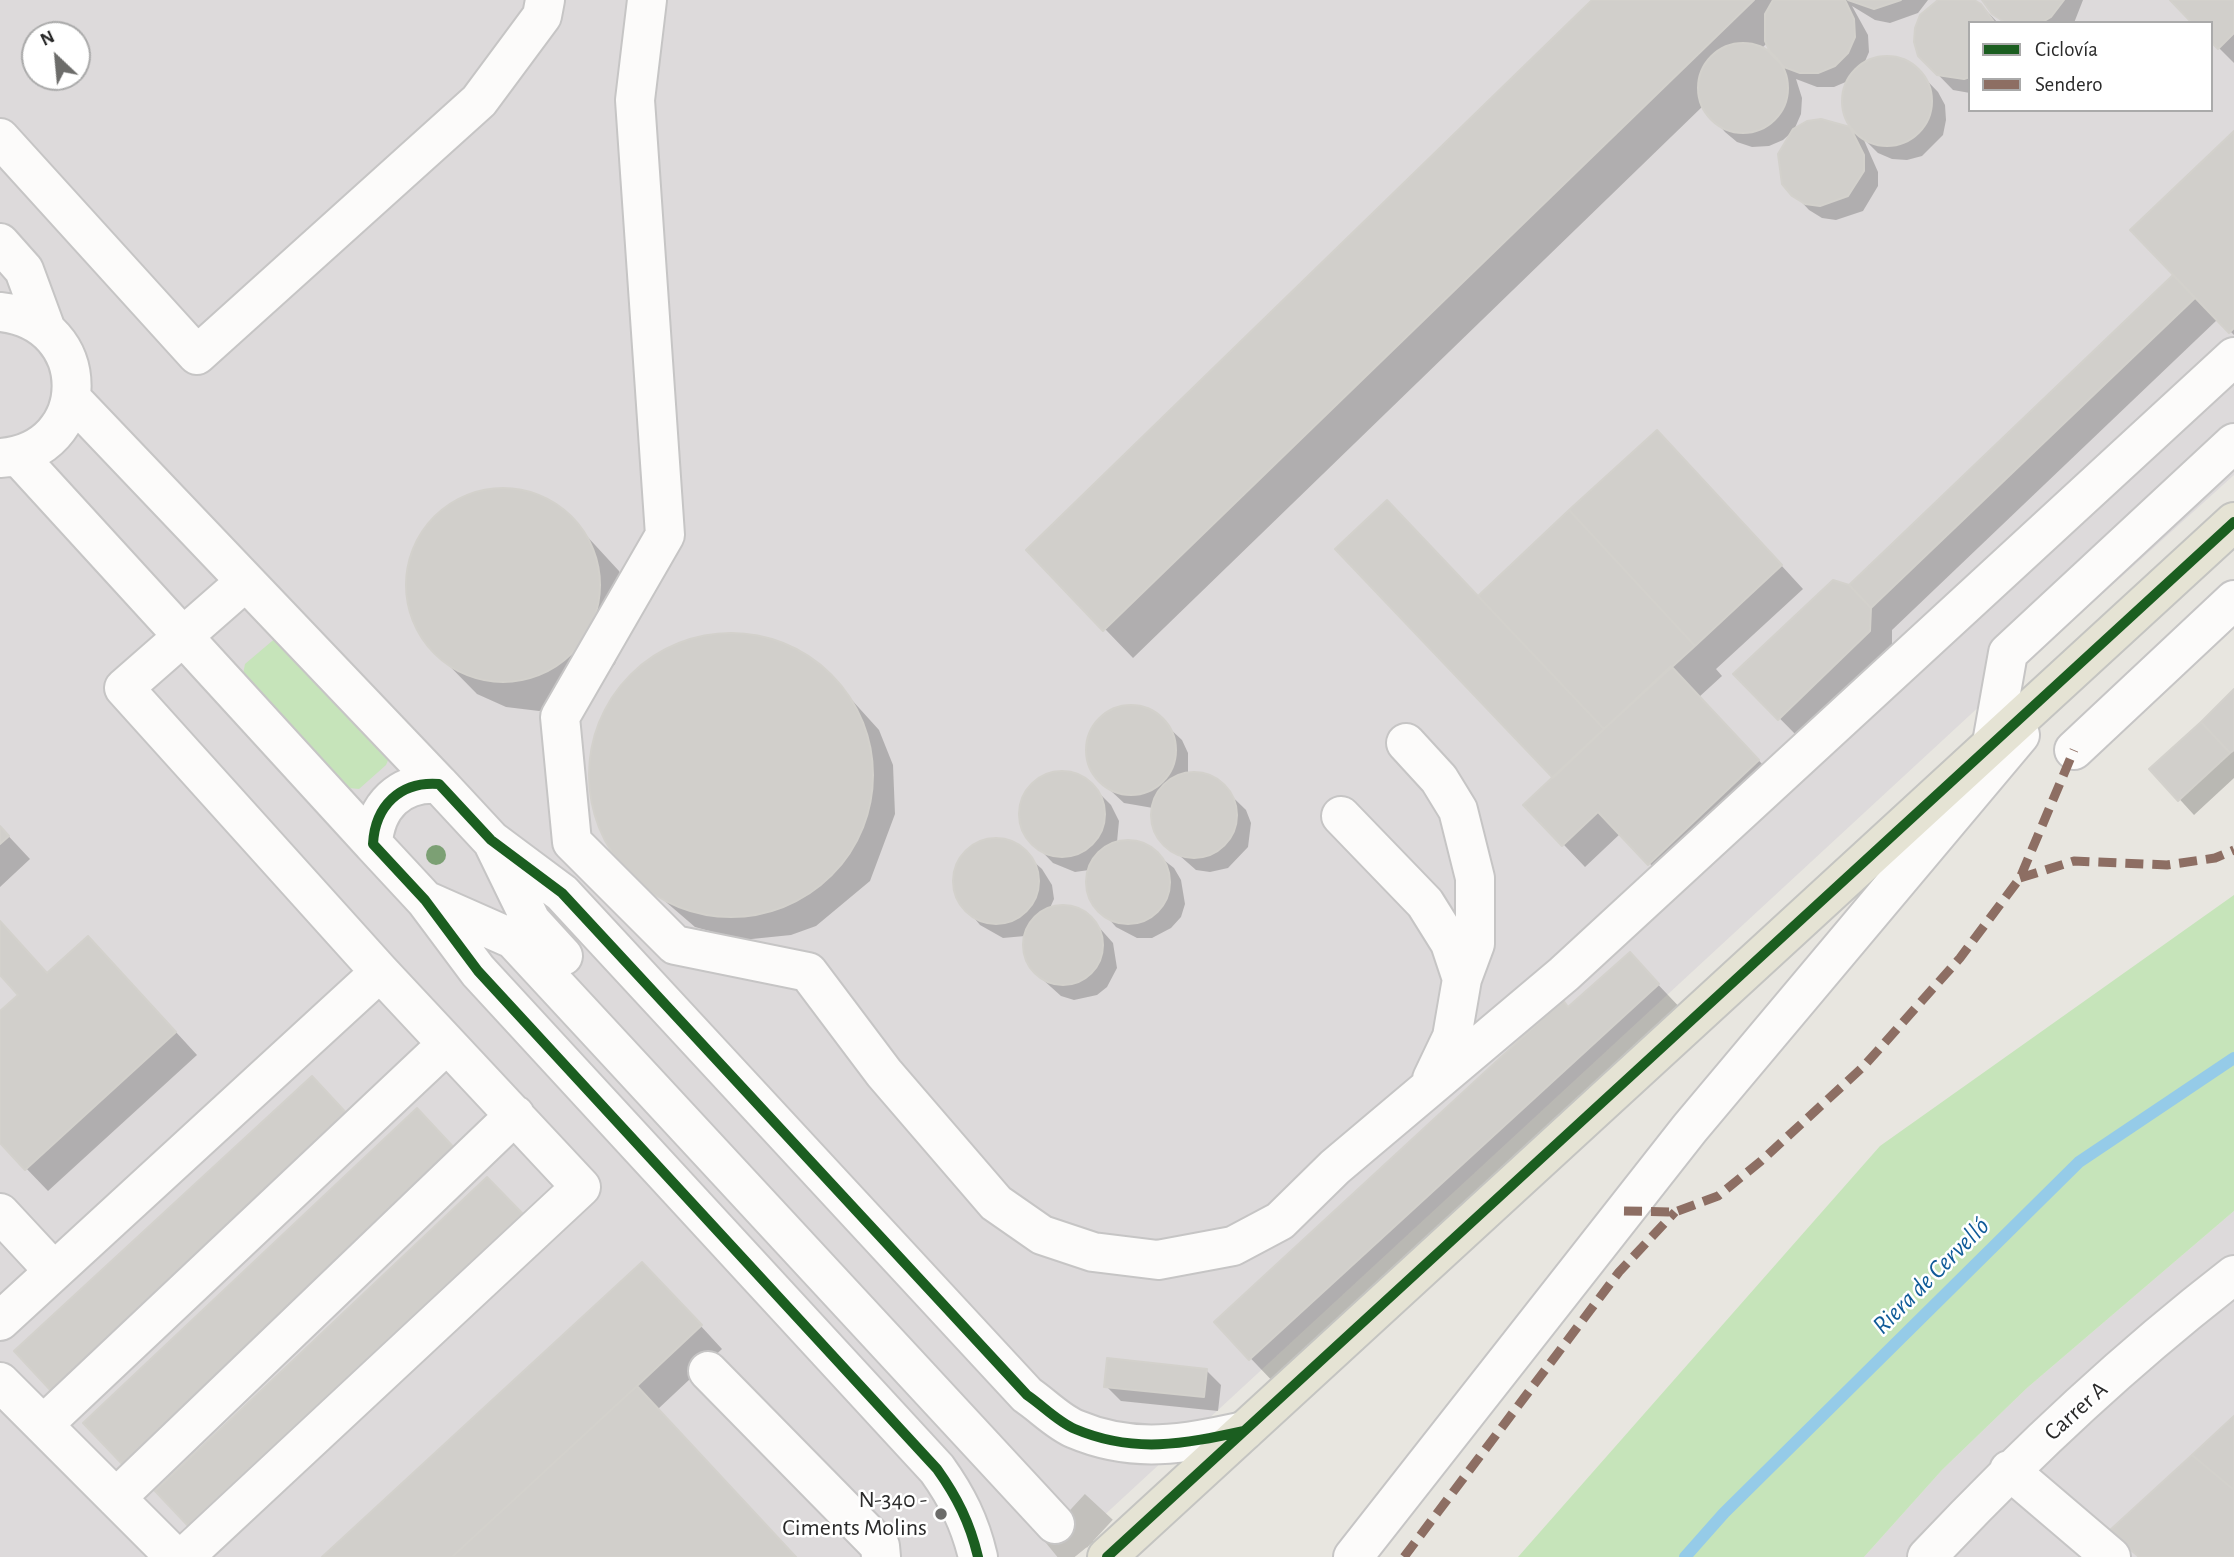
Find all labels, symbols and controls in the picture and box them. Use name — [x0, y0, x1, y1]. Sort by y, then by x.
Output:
north arrow — [21, 21, 91, 91]
legend — [1968, 21, 2213, 112]
text: N — [37, 27, 58, 50]
text: Ciclovía — [2035, 39, 2098, 60]
text: Sendero — [2035, 74, 2103, 95]
water label: Riera de Cervelló — [1866, 1211, 1996, 1341]
street label: Carrer A — [2038, 1375, 2114, 1447]
place label: N-340 - Ciments Molins — [782, 1486, 927, 1542]
marker: N-340 - Ciments Molins — [933, 1506, 949, 1522]

